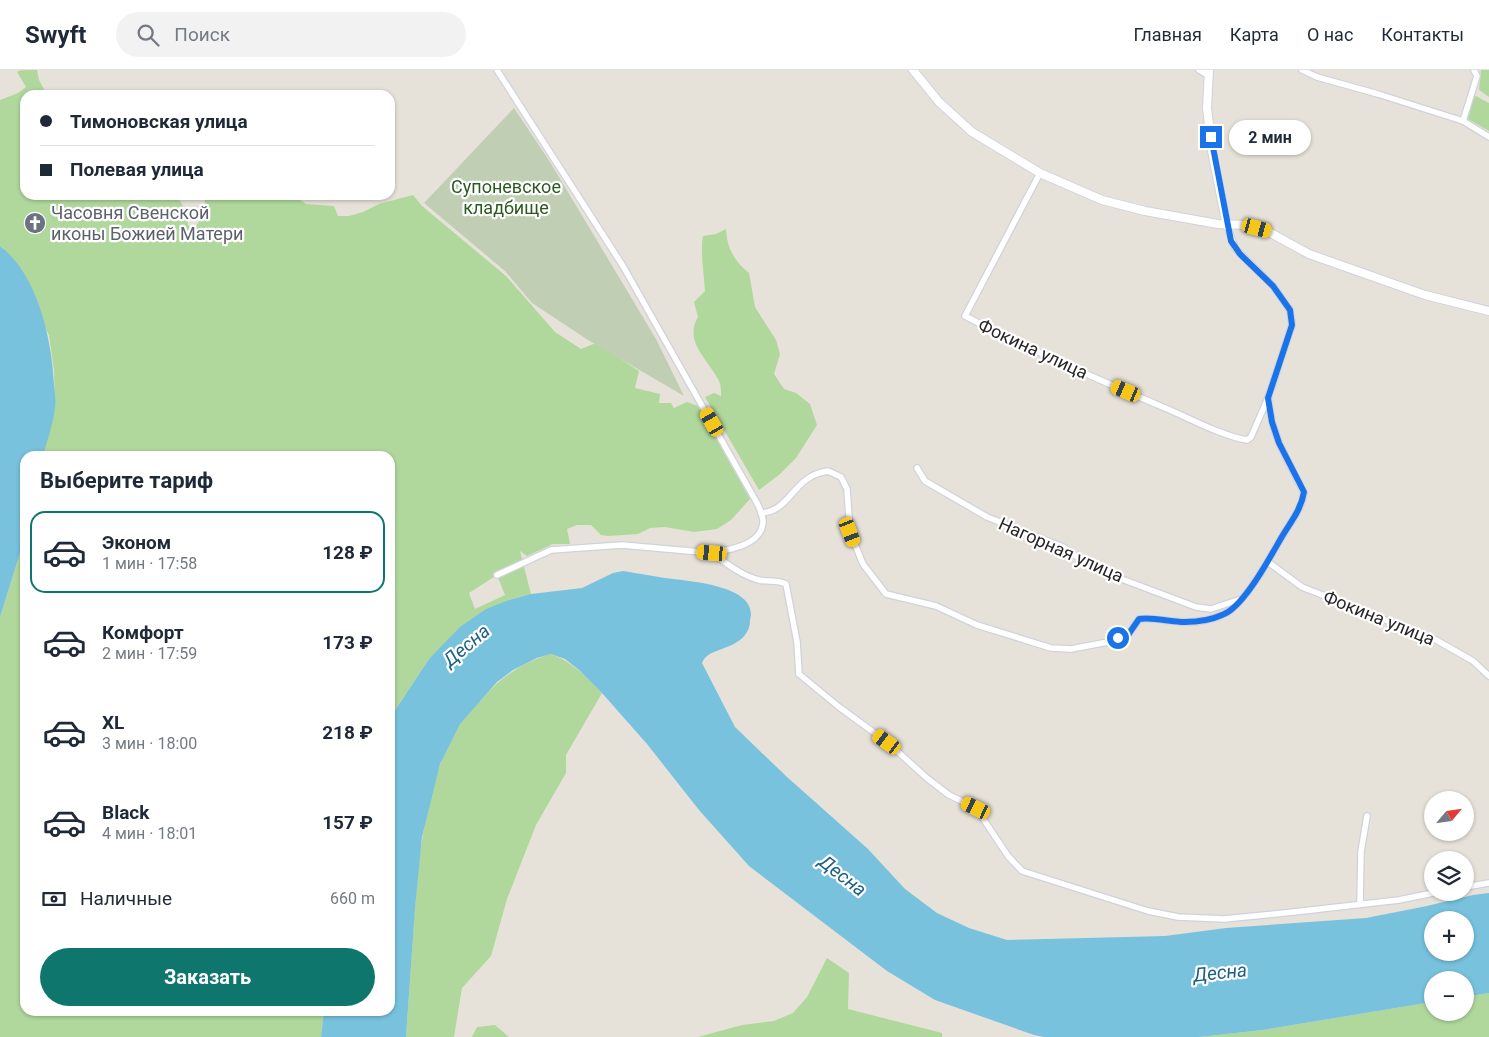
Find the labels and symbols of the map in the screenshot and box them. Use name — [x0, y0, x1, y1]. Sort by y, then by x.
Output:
callout: 2 мин — [1228, 120, 1311, 154]
route end — [1200, 126, 1222, 148]
park label: Супоневское кладбище — [451, 176, 561, 218]
place label: Часовня Свенской иконы Божией Матери — [51, 202, 243, 244]
church icon: Часовня Свенской иконы Божией Матери — [23, 211, 47, 235]
car — [1240, 217, 1273, 239]
street label: Фокина улица — [975, 314, 1091, 383]
car — [1109, 378, 1142, 404]
car — [698, 405, 725, 439]
street label: Нагорная улица — [996, 513, 1127, 586]
car — [837, 515, 862, 549]
car — [696, 544, 727, 562]
street label: Фокина улица — [1320, 586, 1438, 649]
water label: Десна — [437, 619, 494, 673]
route start — [1107, 627, 1129, 649]
car — [870, 727, 903, 757]
north arrow — [1424, 791, 1474, 841]
car — [959, 795, 992, 821]
water label: Десна — [813, 848, 871, 901]
water label: Десна — [1190, 958, 1248, 987]

